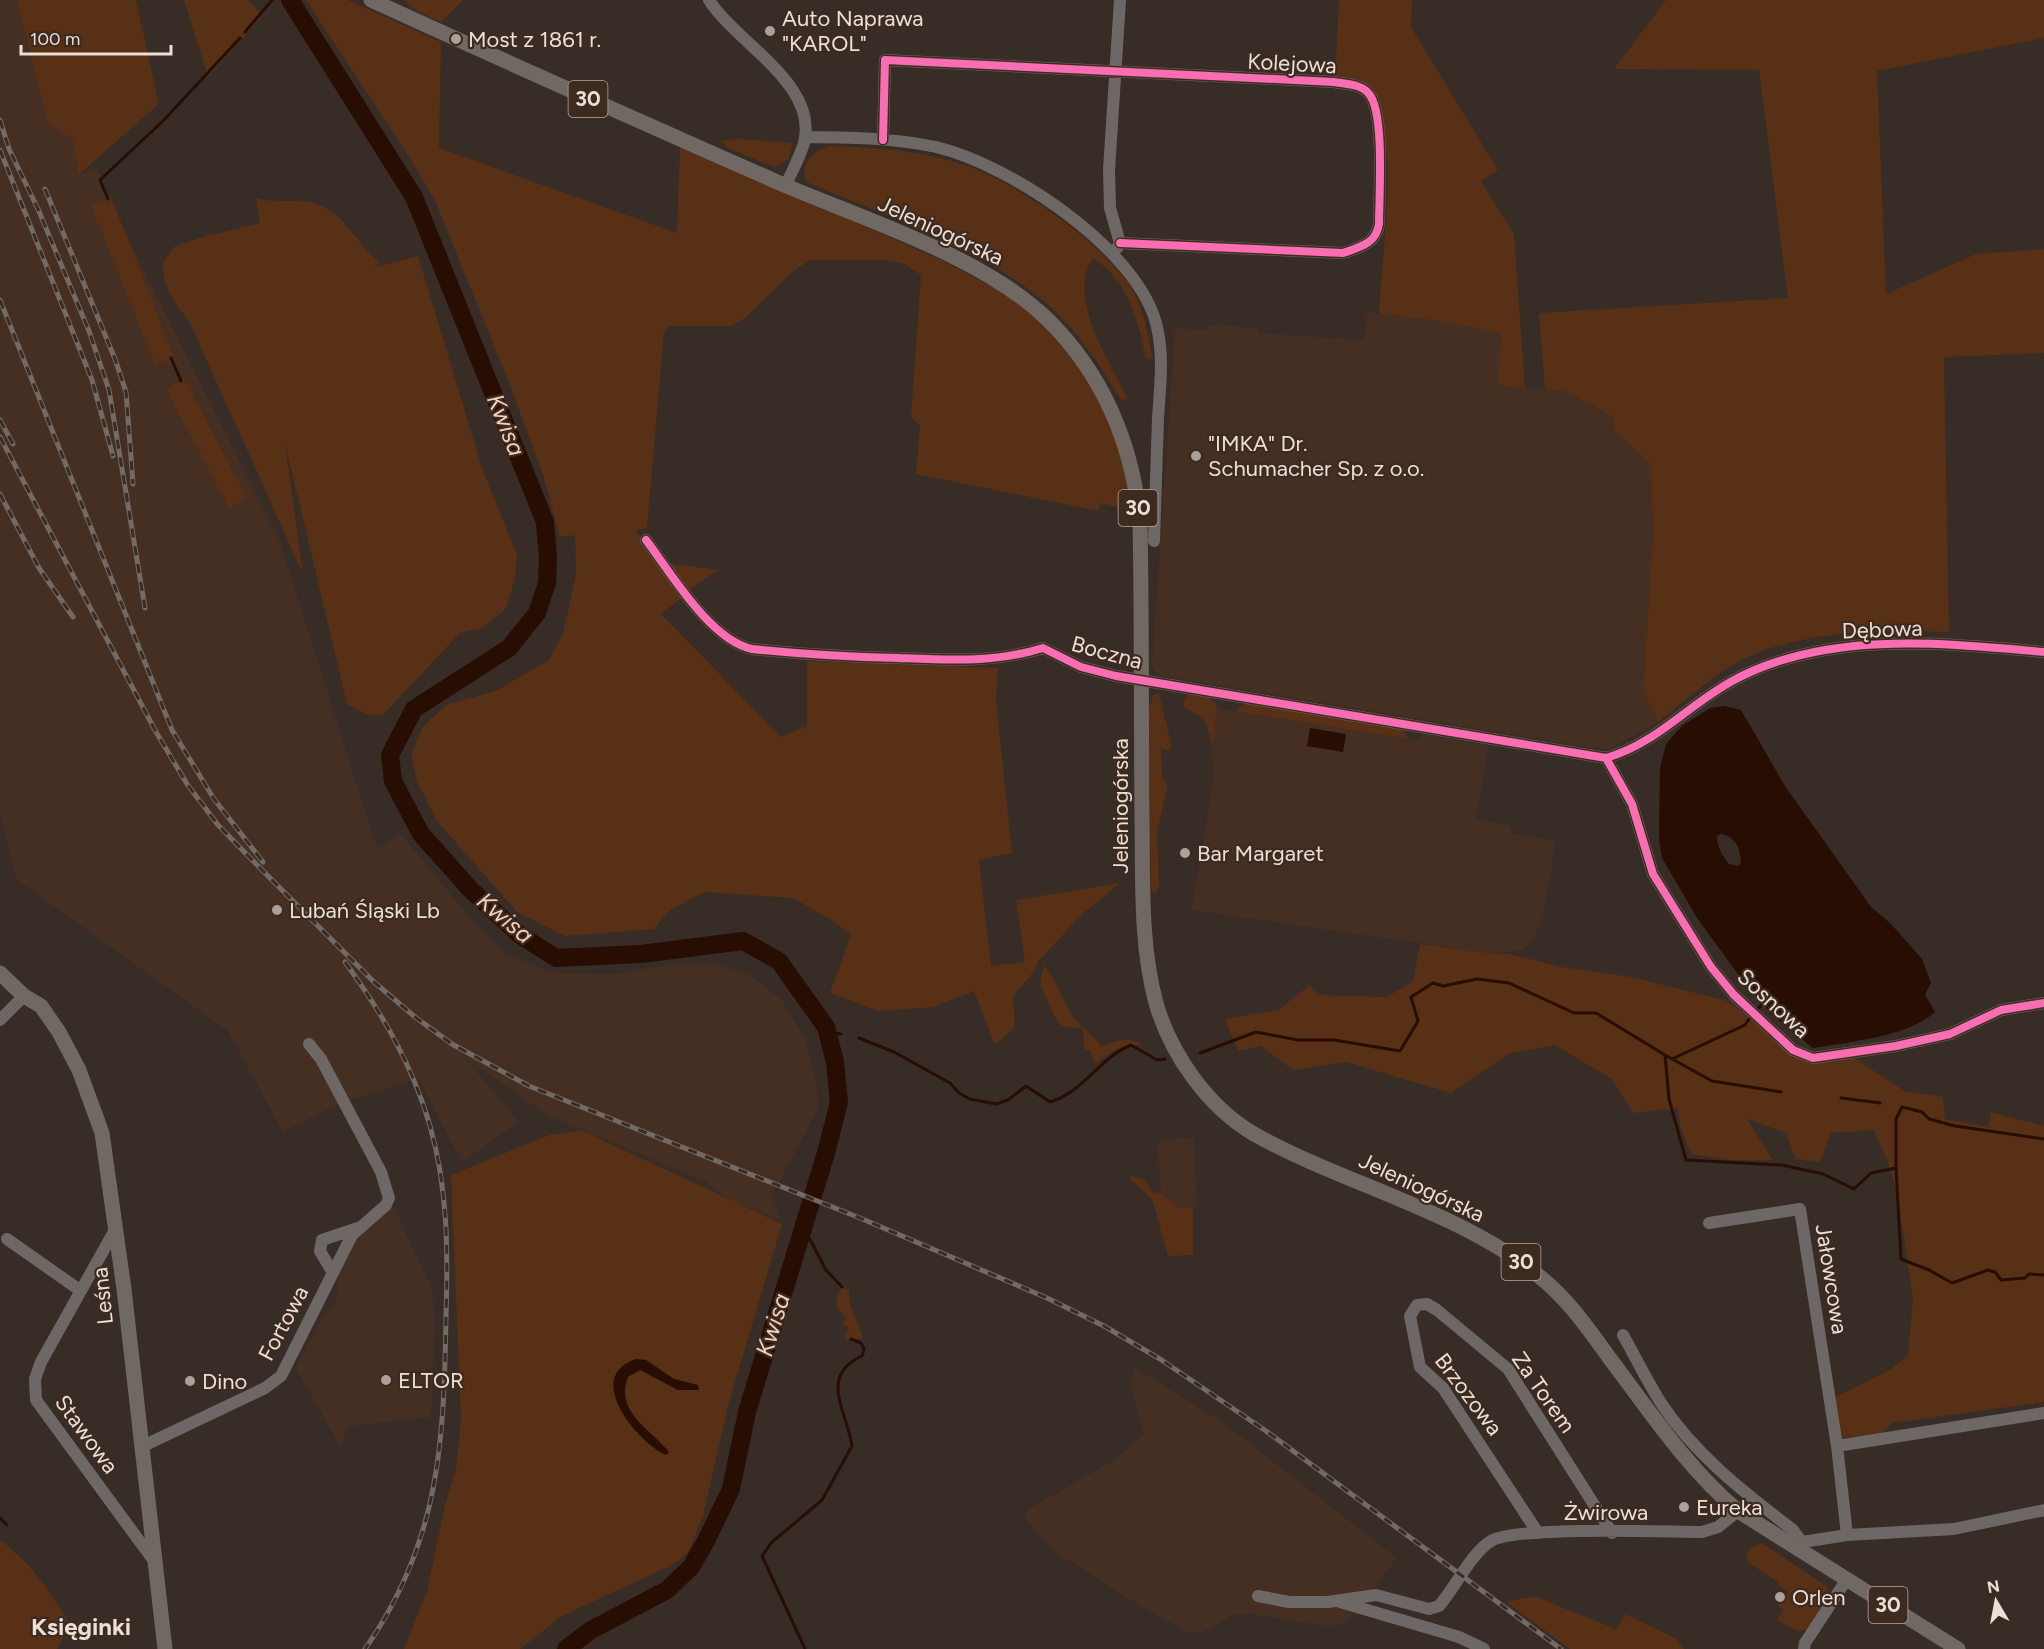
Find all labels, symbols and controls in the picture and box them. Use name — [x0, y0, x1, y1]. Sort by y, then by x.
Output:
place label: Auto Naprawa "KAROL" — [782, 5, 924, 57]
scale bar — [21, 18, 171, 56]
marker: Auto Naprawa "KAROL" — [763, 24, 777, 38]
place label: Most z 1861 r. — [468, 26, 601, 53]
text: 100 m — [30, 28, 80, 50]
marker: Most z 1861 r. — [449, 32, 463, 46]
street label: Kolejowa — [1247, 48, 1337, 79]
road number: 30 — [568, 81, 608, 117]
street label: Jeleniogórska — [874, 190, 1008, 271]
water label: Kwisa — [481, 390, 532, 460]
place label: "IMKA" Dr. Schumacher Sp. z o.o. — [1208, 430, 1424, 482]
marker: "IMKA" Dr. Schumacher Sp. z o.o. — [1189, 449, 1203, 463]
road number: 30 — [1118, 490, 1158, 526]
street label: Dębowa — [1841, 615, 1923, 644]
street label: Boczna — [1068, 630, 1145, 675]
street label: Jeleniogórska — [1107, 738, 1134, 874]
place label: Bar Margaret — [1197, 840, 1324, 867]
marker: Bar Margaret — [1178, 846, 1192, 860]
water label: Kwisa — [471, 886, 539, 949]
place label: Lubań Śląski Lb — [289, 897, 440, 924]
marker: Lubań Śląski Lb — [270, 903, 284, 917]
street label: Sosnowa — [1732, 963, 1816, 1044]
street label: Jeleniogórska — [1355, 1147, 1489, 1228]
street label: Jałowcowa — [1810, 1222, 1854, 1336]
road number: 30 — [1502, 1244, 1540, 1280]
street label: Leśna — [86, 1266, 119, 1326]
street label: Fortowa — [253, 1281, 314, 1365]
water label: Kwisa — [749, 1290, 796, 1360]
street label: Za Torem — [1506, 1347, 1581, 1438]
street label: Brzozowa — [1429, 1348, 1508, 1441]
place label: ELTOR — [398, 1367, 464, 1394]
place label: Dino — [202, 1368, 247, 1395]
marker: ELTOR — [379, 1373, 393, 1387]
marker: Dino — [183, 1374, 197, 1388]
street label: Stawowa — [49, 1390, 124, 1479]
place label: Eureka — [1696, 1494, 1762, 1521]
street label: Żwirowa — [1564, 1499, 1648, 1526]
marker: Eureka — [1677, 1500, 1691, 1514]
north arrow — [1966, 1571, 2026, 1631]
text: N — [1986, 1576, 2001, 1597]
place label: Orlen — [1792, 1584, 1846, 1611]
road number: 30 — [1868, 1587, 1908, 1623]
marker: Orlen — [1773, 1590, 1787, 1604]
district label: Księginki — [31, 1612, 131, 1641]

